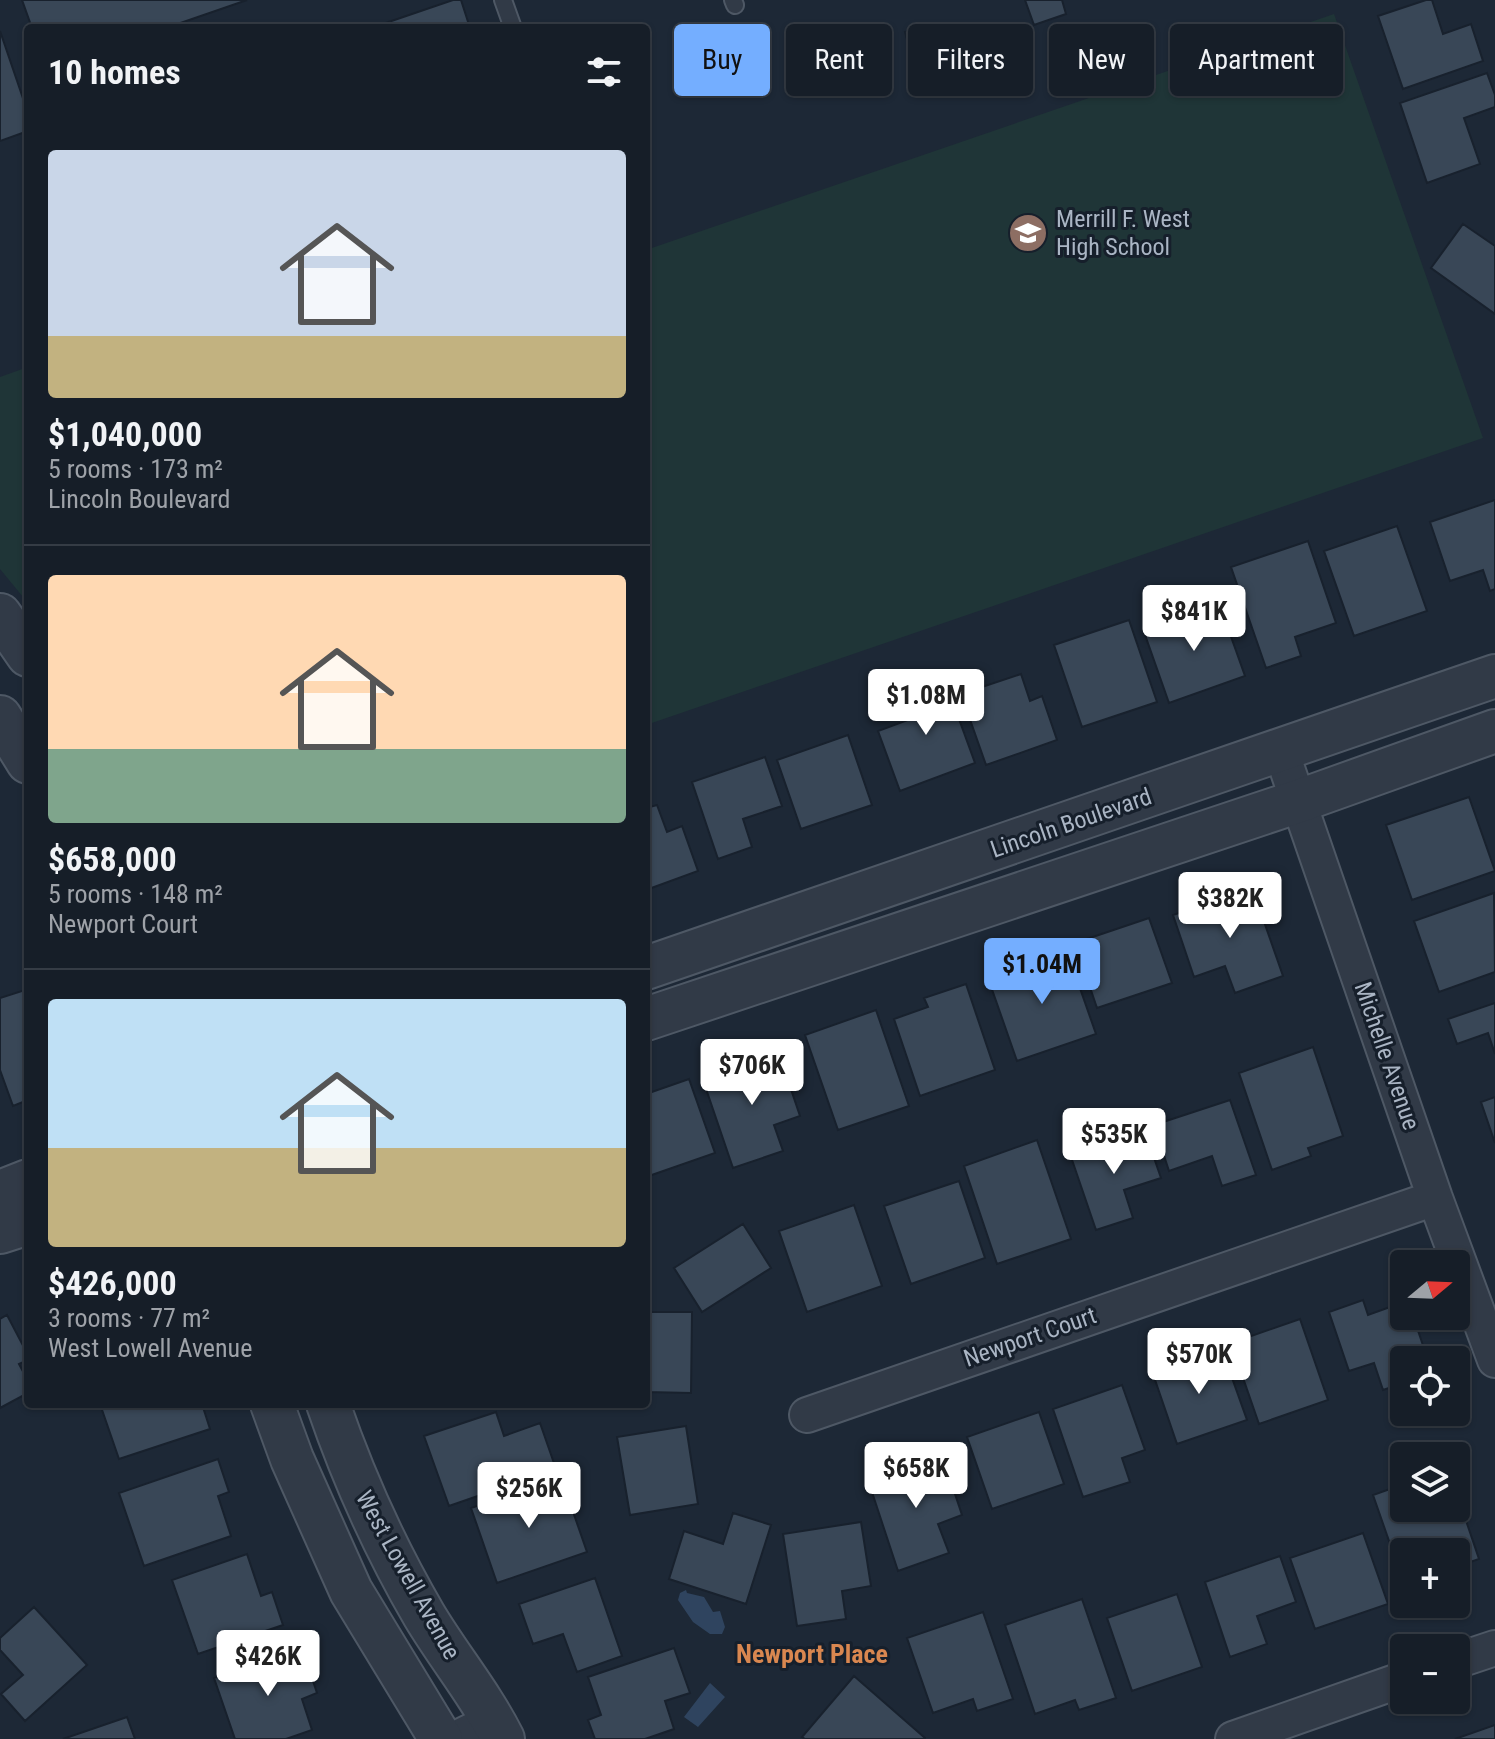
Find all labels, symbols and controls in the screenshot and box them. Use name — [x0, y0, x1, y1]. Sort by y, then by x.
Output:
chip: Buy — [674, 24, 770, 96]
chip: Rent — [786, 24, 892, 96]
chip: Filters — [908, 24, 1033, 96]
chip: New — [1049, 24, 1154, 96]
chip: Apartment — [1170, 24, 1343, 96]
icon: filters — [582, 50, 626, 94]
text: 10 homes — [48, 52, 181, 92]
icon: home — [265, 202, 409, 346]
place label: Merrill F. West High School — [1056, 205, 1190, 261]
school or university icon: Merrill F. West High School — [1007, 212, 1049, 254]
text: $1,040,000 — [48, 414, 202, 454]
text: 5 rooms · 173 m² — [48, 454, 223, 484]
text: Lincoln Boulevard — [48, 484, 230, 514]
pin: $841K — [1138, 585, 1250, 653]
text: $841K — [1161, 596, 1227, 626]
icon: home — [265, 627, 409, 771]
pin: $1.08M — [861, 669, 991, 737]
text: $1.08M — [886, 680, 966, 710]
street label: Lincoln Boulevard — [987, 782, 1155, 864]
text: $658,000 — [48, 839, 177, 879]
pin: $382K — [1174, 872, 1286, 940]
text: 5 rooms · 148 m² — [48, 879, 223, 909]
text: $382K — [1197, 883, 1263, 913]
text: Newport Court — [48, 909, 198, 939]
pin: $1.04M — [977, 938, 1107, 1006]
text: $1.04M — [1002, 949, 1082, 979]
street label: Michelle Avenue — [1349, 978, 1425, 1134]
pin: $706K — [696, 1039, 808, 1107]
text: $706K — [719, 1050, 785, 1080]
icon: home — [265, 1051, 409, 1195]
pin: $535K — [1058, 1108, 1170, 1176]
text: $535K — [1081, 1119, 1147, 1149]
north arrow — [1390, 1250, 1470, 1330]
map controls — [1390, 1250, 1470, 1714]
text: $426,000 — [48, 1263, 177, 1303]
street label: Newport Court — [960, 1301, 1100, 1373]
text: 3 rooms · 77 m² — [48, 1303, 210, 1333]
pin: $570K — [1143, 1328, 1255, 1396]
text: West Lowell Avenue — [48, 1333, 252, 1363]
text: $570K — [1166, 1339, 1232, 1369]
button: locate — [1390, 1346, 1470, 1426]
pin: $658K — [860, 1442, 972, 1510]
button: layers — [1390, 1442, 1470, 1522]
text: $658K — [883, 1453, 949, 1483]
pin: $256K — [473, 1462, 585, 1530]
text: $256K — [496, 1473, 562, 1503]
street label: West Lowell Avenue — [350, 1486, 466, 1664]
button: + — [1390, 1538, 1470, 1618]
pin: $426K — [212, 1630, 324, 1698]
button: − — [1390, 1634, 1470, 1714]
district label: Newport Place — [736, 1639, 888, 1669]
text: $426K — [235, 1641, 301, 1671]

